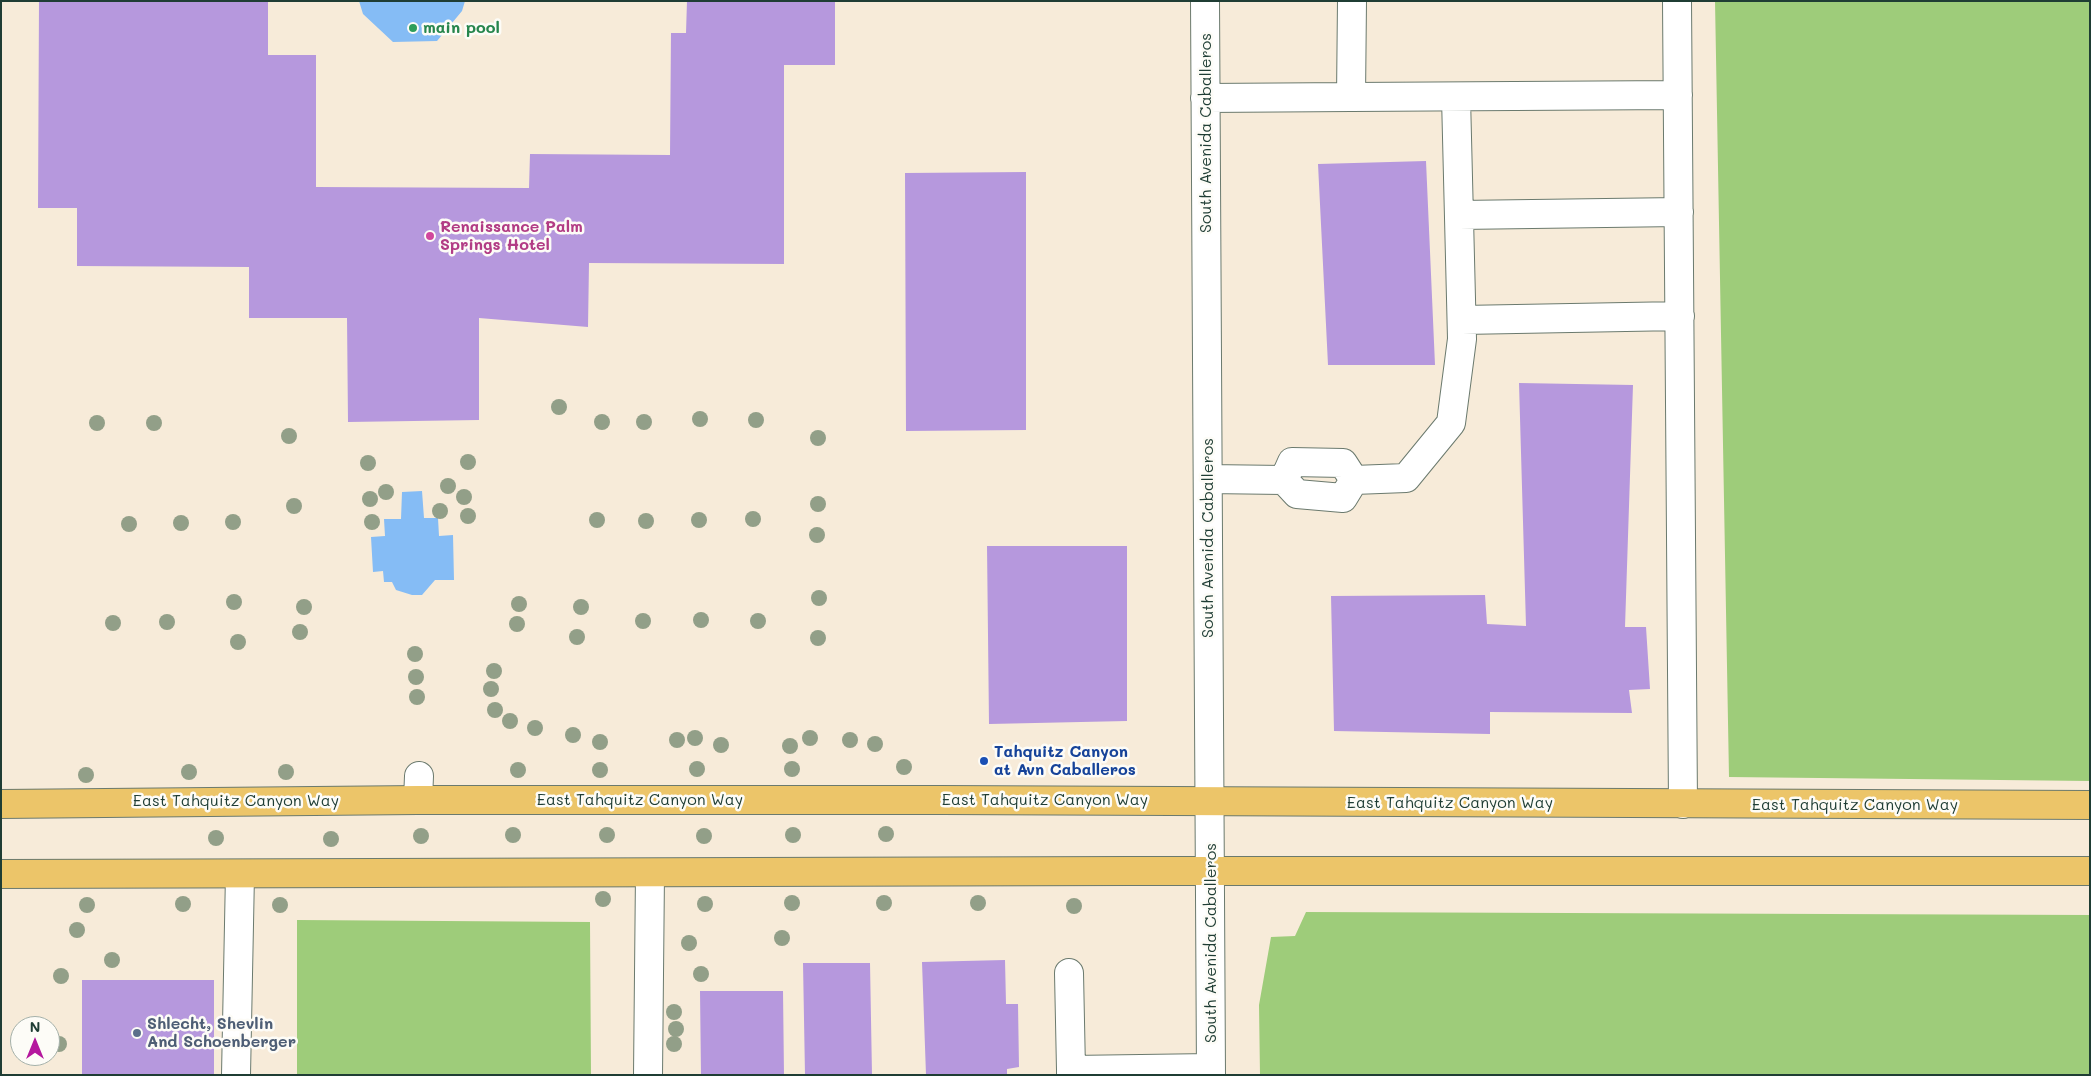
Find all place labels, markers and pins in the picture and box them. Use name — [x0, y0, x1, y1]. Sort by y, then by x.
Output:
place label: main pool — [423, 18, 500, 38]
marker: main pool — [407, 22, 419, 34]
place label: Renaissance Palm Springs Hotel — [440, 217, 583, 255]
marker: Renaissance Palm Springs Hotel — [424, 230, 436, 242]
place label: Tahquitz Canyon at Avn Caballeros — [994, 742, 1136, 780]
marker: Tahquitz Canyon at Avn Caballeros — [978, 755, 990, 767]
place label: Shlecht, Shevlin And Schoenberger — [147, 1014, 296, 1052]
marker: Shlecht, Shevlin And Schoenberger — [131, 1027, 143, 1039]

